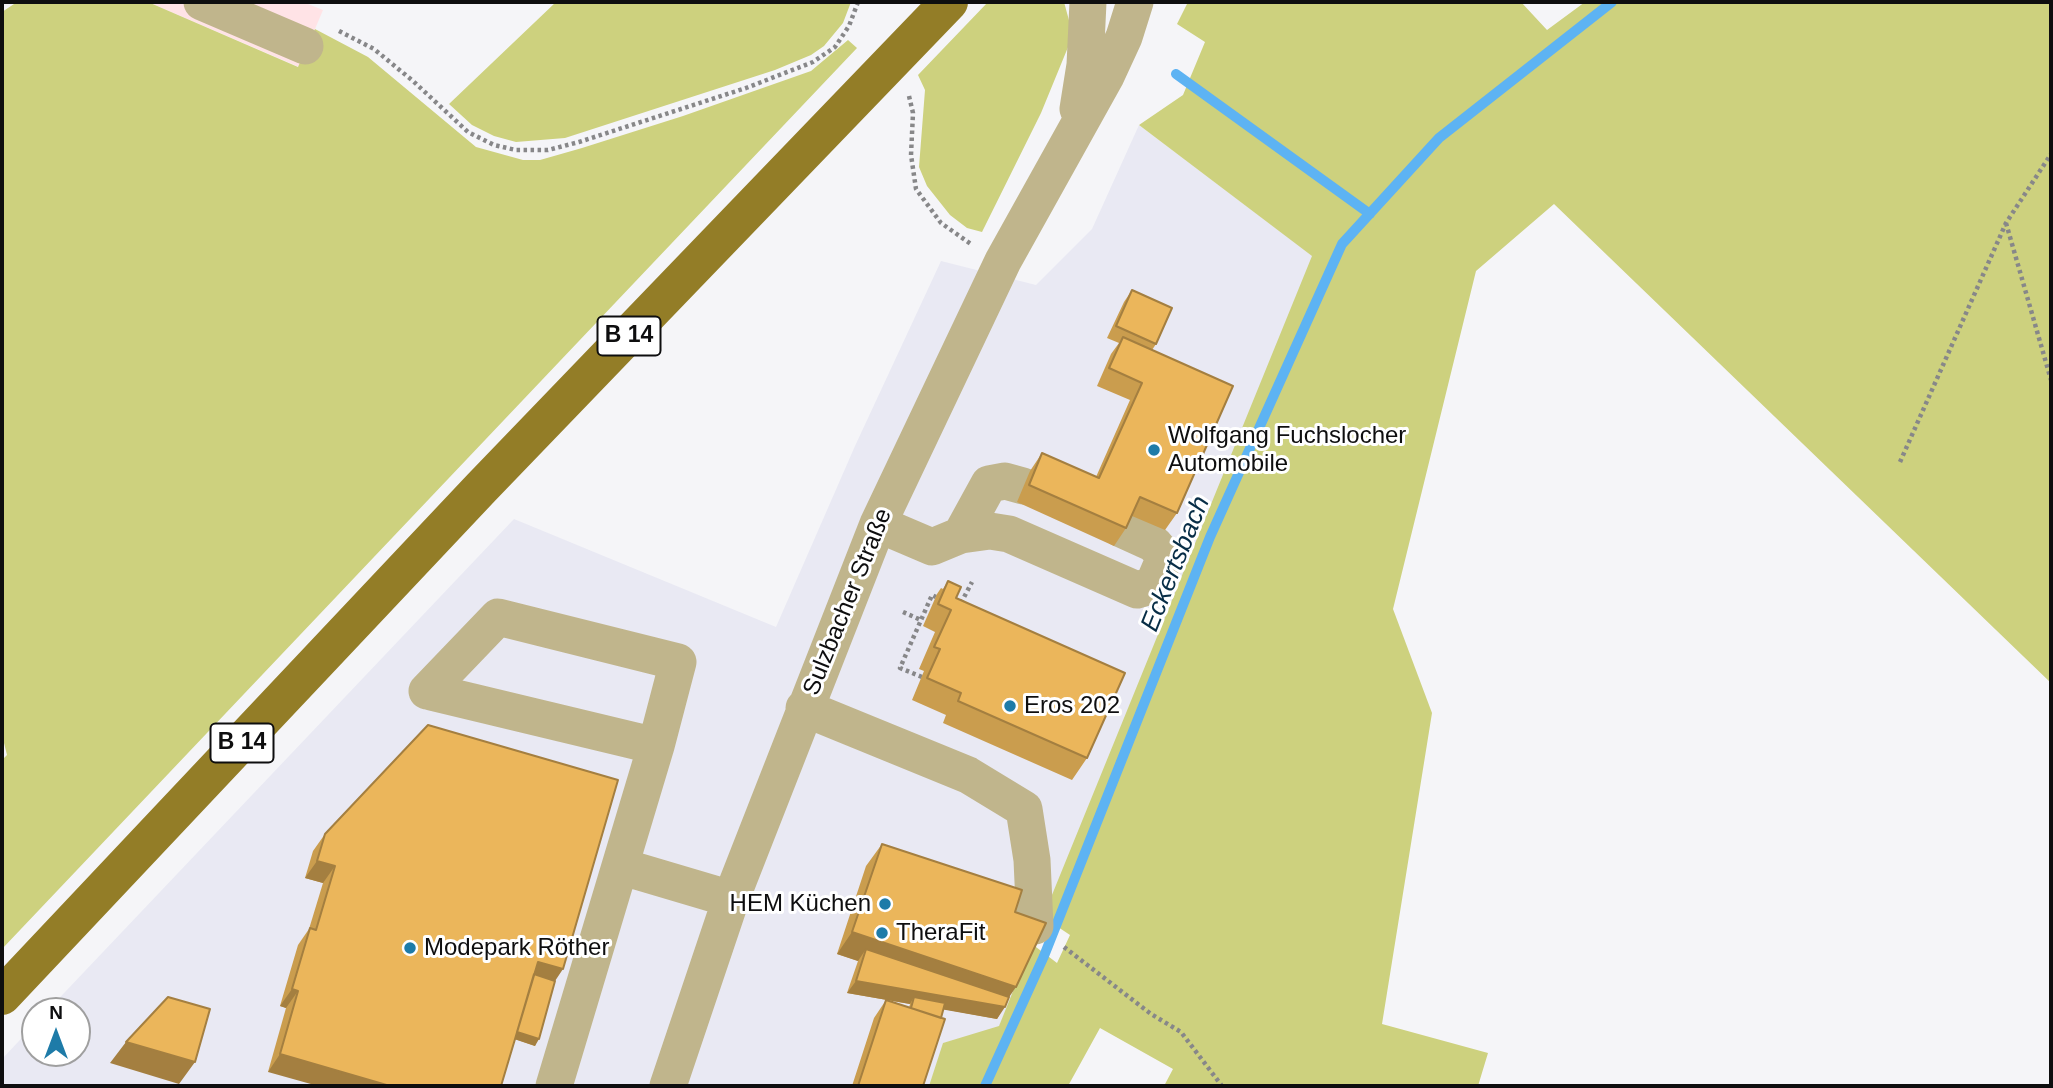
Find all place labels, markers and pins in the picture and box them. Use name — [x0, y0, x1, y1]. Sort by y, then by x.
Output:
place label: Wolfgang Fuchslocher Automobile — [1168, 422, 1406, 478]
marker: Wolfgang Fuchslocher Automobile — [1146, 442, 1162, 458]
place label: Eros 202 — [1024, 692, 1120, 720]
marker: Eros 202 — [1002, 698, 1018, 714]
place label: HEM Küchen — [730, 890, 871, 918]
marker: HEM Küchen — [877, 896, 893, 912]
place label: TheraFit — [896, 919, 985, 947]
marker: TheraFit — [874, 925, 890, 941]
place label: Modepark Röther — [424, 934, 609, 962]
marker: Modepark Röther — [402, 940, 418, 956]

